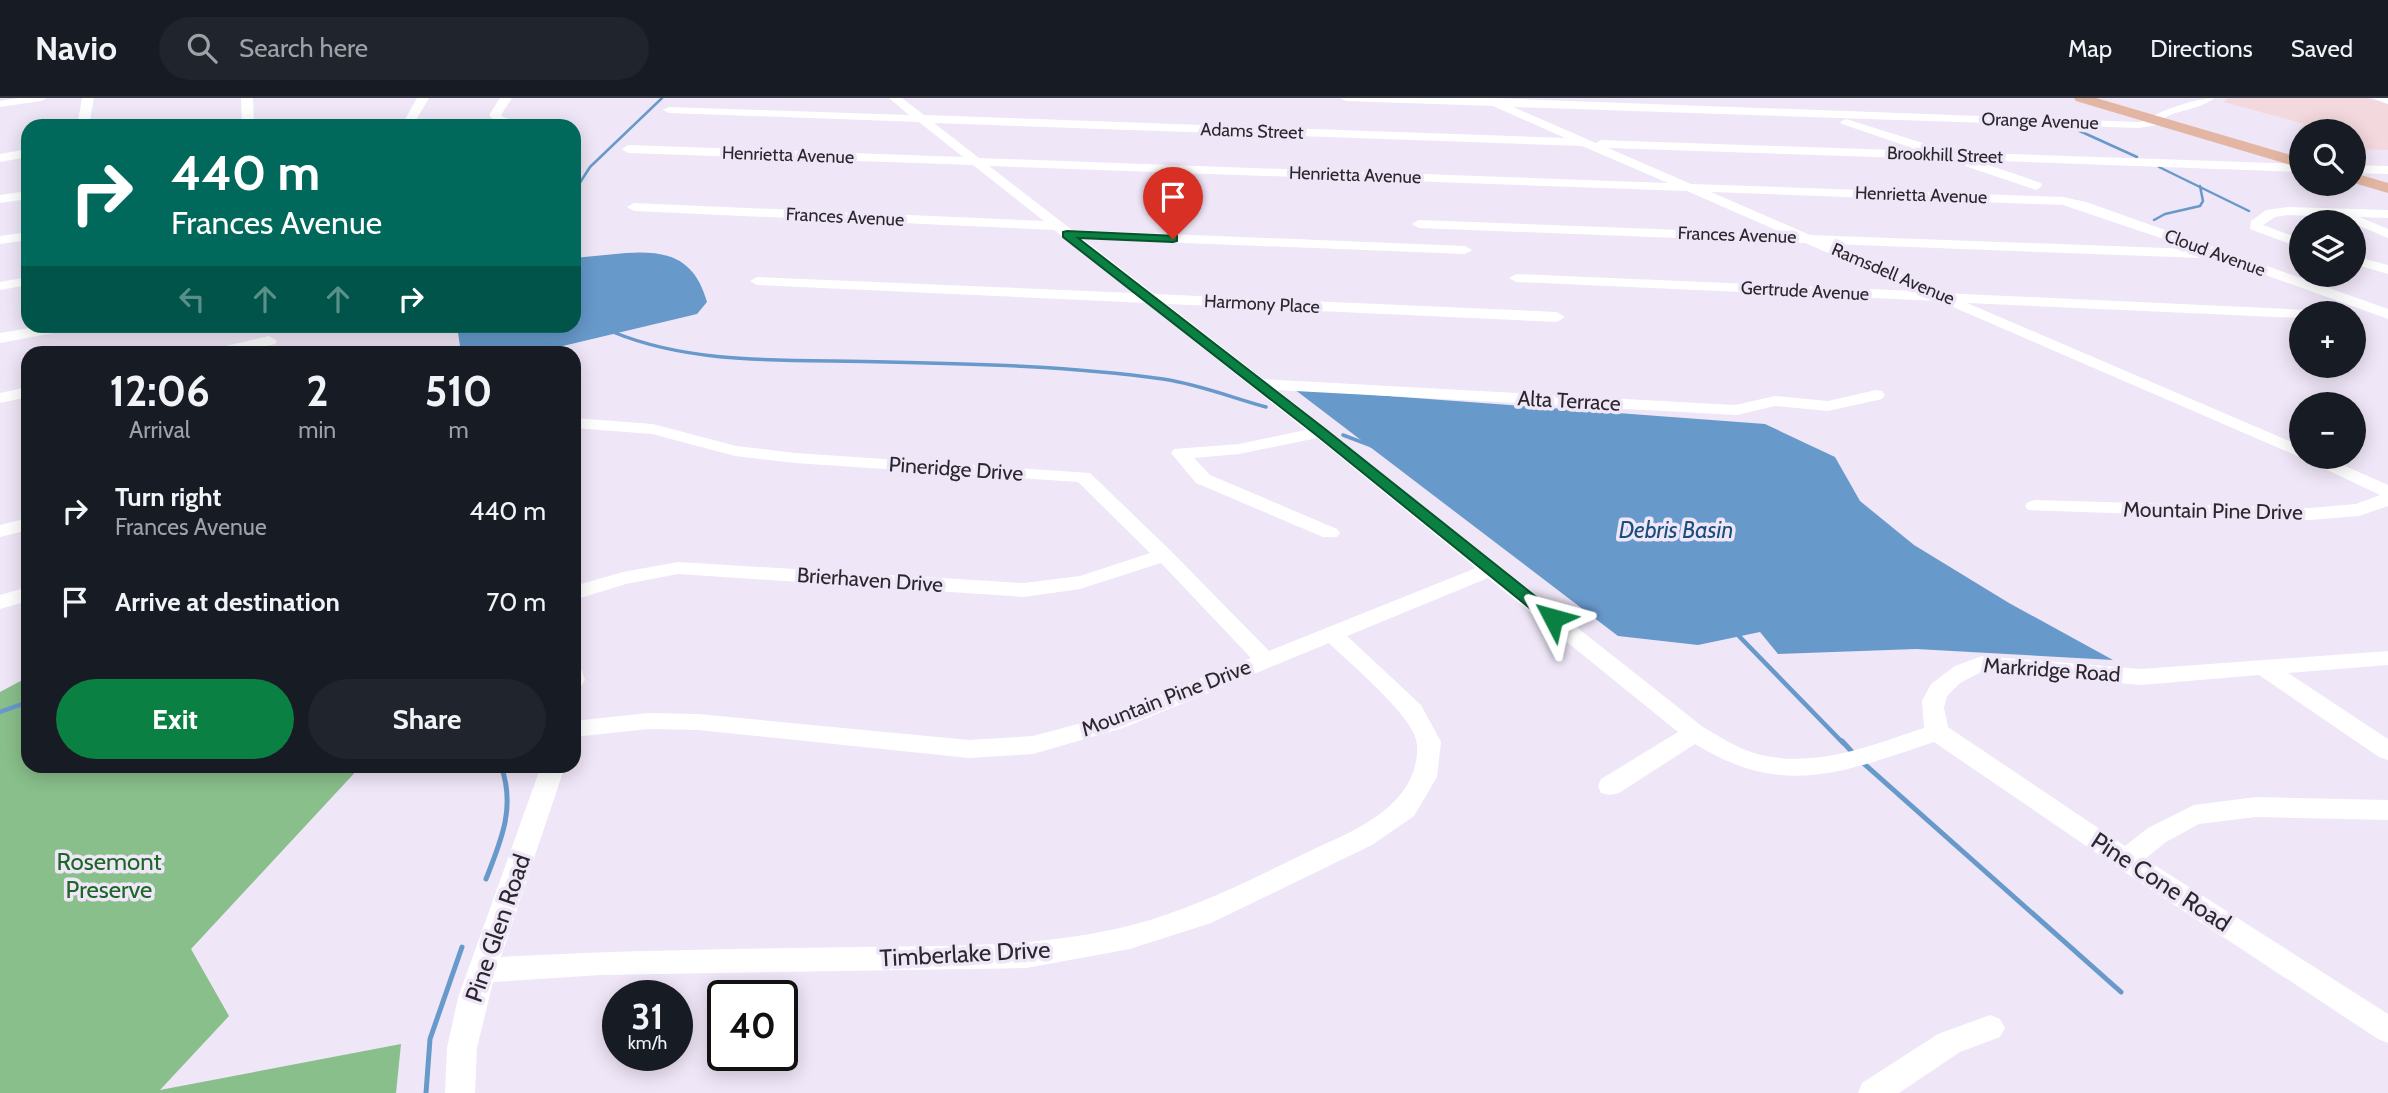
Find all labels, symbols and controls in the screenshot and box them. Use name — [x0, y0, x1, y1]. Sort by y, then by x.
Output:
search box — [159, 17, 649, 80]
text: Navio — [35, 28, 117, 68]
icon: search — [183, 29, 221, 67]
text: Search here — [239, 32, 368, 64]
text: Map — [2068, 34, 2112, 63]
text: Directions — [2150, 34, 2253, 63]
text: Saved — [2291, 34, 2353, 63]
street label: Orange Avenue — [1981, 108, 2099, 134]
street label: Adams Street — [1200, 118, 1304, 144]
map controls — [2289, 119, 2366, 469]
button: search — [2289, 119, 2366, 196]
street label: Henrietta Avenue — [721, 142, 855, 168]
street label: Brookhill Street — [1886, 142, 2004, 168]
text: 440 m — [171, 143, 320, 202]
icon: right — [56, 147, 147, 238]
street label: Henrietta Avenue — [1288, 162, 1422, 188]
pin — [1143, 167, 1203, 239]
icon: arrive — [1154, 178, 1192, 216]
street label: Henrietta Avenue — [1854, 182, 1988, 208]
text: Frances Avenue — [171, 203, 382, 242]
street label: Frances Avenue — [785, 203, 905, 231]
button: layers — [2289, 210, 2366, 287]
street label: Frances Avenue — [1677, 222, 1797, 248]
street label: Cloud Avenue — [2162, 225, 2268, 281]
street label: Ramsdell Avenue — [1828, 238, 1958, 310]
street label: Gertrude Avenue — [1740, 277, 1870, 305]
icon: left — [173, 280, 211, 318]
icon: ahead — [246, 280, 284, 318]
icon: ahead — [319, 280, 357, 318]
icon: right — [392, 280, 430, 318]
street label: Harmony Place — [1204, 290, 1320, 318]
button: + — [2289, 301, 2366, 378]
text: 12:06 — [110, 365, 210, 417]
text: 2 — [306, 365, 328, 417]
text: 510 — [425, 365, 492, 417]
street label: Alta Terrace — [1517, 385, 1621, 416]
button: − — [2289, 392, 2366, 469]
text: Arrival — [129, 416, 190, 444]
text: min — [298, 416, 336, 444]
text: m — [449, 416, 469, 444]
street label: Pineridge Drive — [888, 451, 1024, 486]
text: Turn right — [115, 481, 221, 513]
icon: right — [56, 492, 94, 530]
text: 440 m — [469, 495, 546, 527]
street label: Mountain Pine Drive — [2123, 496, 2303, 525]
text: Frances Avenue — [115, 513, 267, 541]
water label: Debris Basin — [1619, 516, 1733, 544]
street label: Brierhaven Drive — [796, 562, 944, 597]
position arrow — [1516, 581, 1590, 655]
icon: arrive — [56, 583, 94, 621]
text: Arrive at destination — [115, 586, 340, 618]
text: 70 m — [486, 586, 546, 618]
street label: Markridge Road — [1983, 652, 2121, 687]
street label: Mountain Pine Drive — [1077, 654, 1254, 741]
button: Exit — [56, 679, 294, 759]
button: Share — [308, 679, 546, 759]
street label: Pine Cone Road — [2086, 826, 2237, 937]
park label: Rosemont Preserve — [56, 847, 162, 904]
street label: Pine Glen Road — [459, 850, 536, 1006]
street label: Timberlake Drive — [879, 935, 1051, 972]
speed limit sign: 40 — [707, 980, 798, 1071]
text: 31 — [632, 995, 663, 1038]
text: km/h — [628, 1032, 667, 1054]

